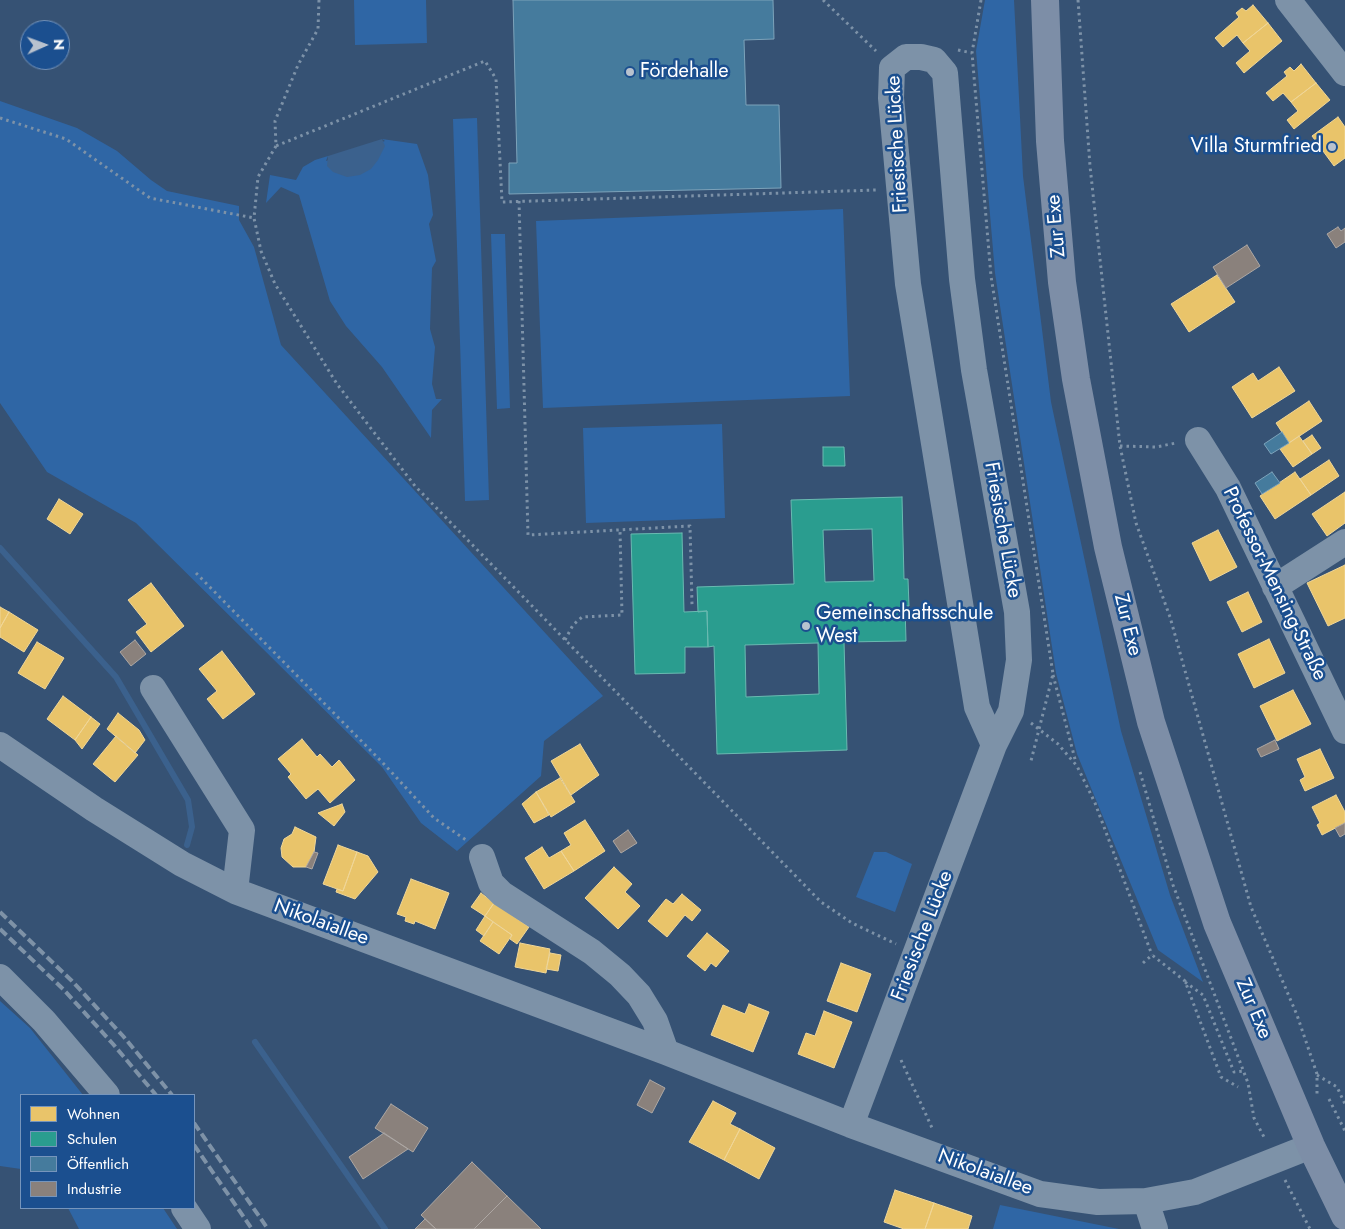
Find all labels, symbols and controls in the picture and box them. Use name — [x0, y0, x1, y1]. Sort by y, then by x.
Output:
north arrow — [20, 20, 70, 70]
text: N — [49, 39, 69, 50]
place label: Fördehalle — [640, 60, 728, 84]
marker: Fördehalle — [624, 66, 636, 78]
street label: Friesische Lücke — [882, 75, 914, 213]
place label: Villa Sturmfried — [1191, 135, 1322, 159]
marker: Villa Sturmfried — [1326, 141, 1338, 153]
street label: Zur Exe — [1042, 194, 1072, 258]
street label: Friesische Lücke — [978, 460, 1026, 600]
street label: Professor-Mensing-Straße — [1217, 483, 1331, 685]
street label: Zur Exe — [1108, 592, 1146, 658]
place label: Gemeinschaftsschule West — [816, 602, 993, 649]
marker: Gemeinschaftsschule West — [800, 620, 812, 632]
street label: Friesische Lücke — [887, 868, 959, 1004]
street label: Nikolaiallee — [270, 895, 372, 951]
street label: Zur Exe — [1230, 975, 1276, 1043]
legend — [20, 1094, 195, 1209]
text: Wohnen — [67, 1103, 120, 1125]
text: Schulen — [67, 1128, 117, 1150]
street label: Nikolaiallee — [934, 1145, 1036, 1201]
text: Öffentlich — [67, 1153, 129, 1175]
text: Industrie — [67, 1178, 121, 1200]

